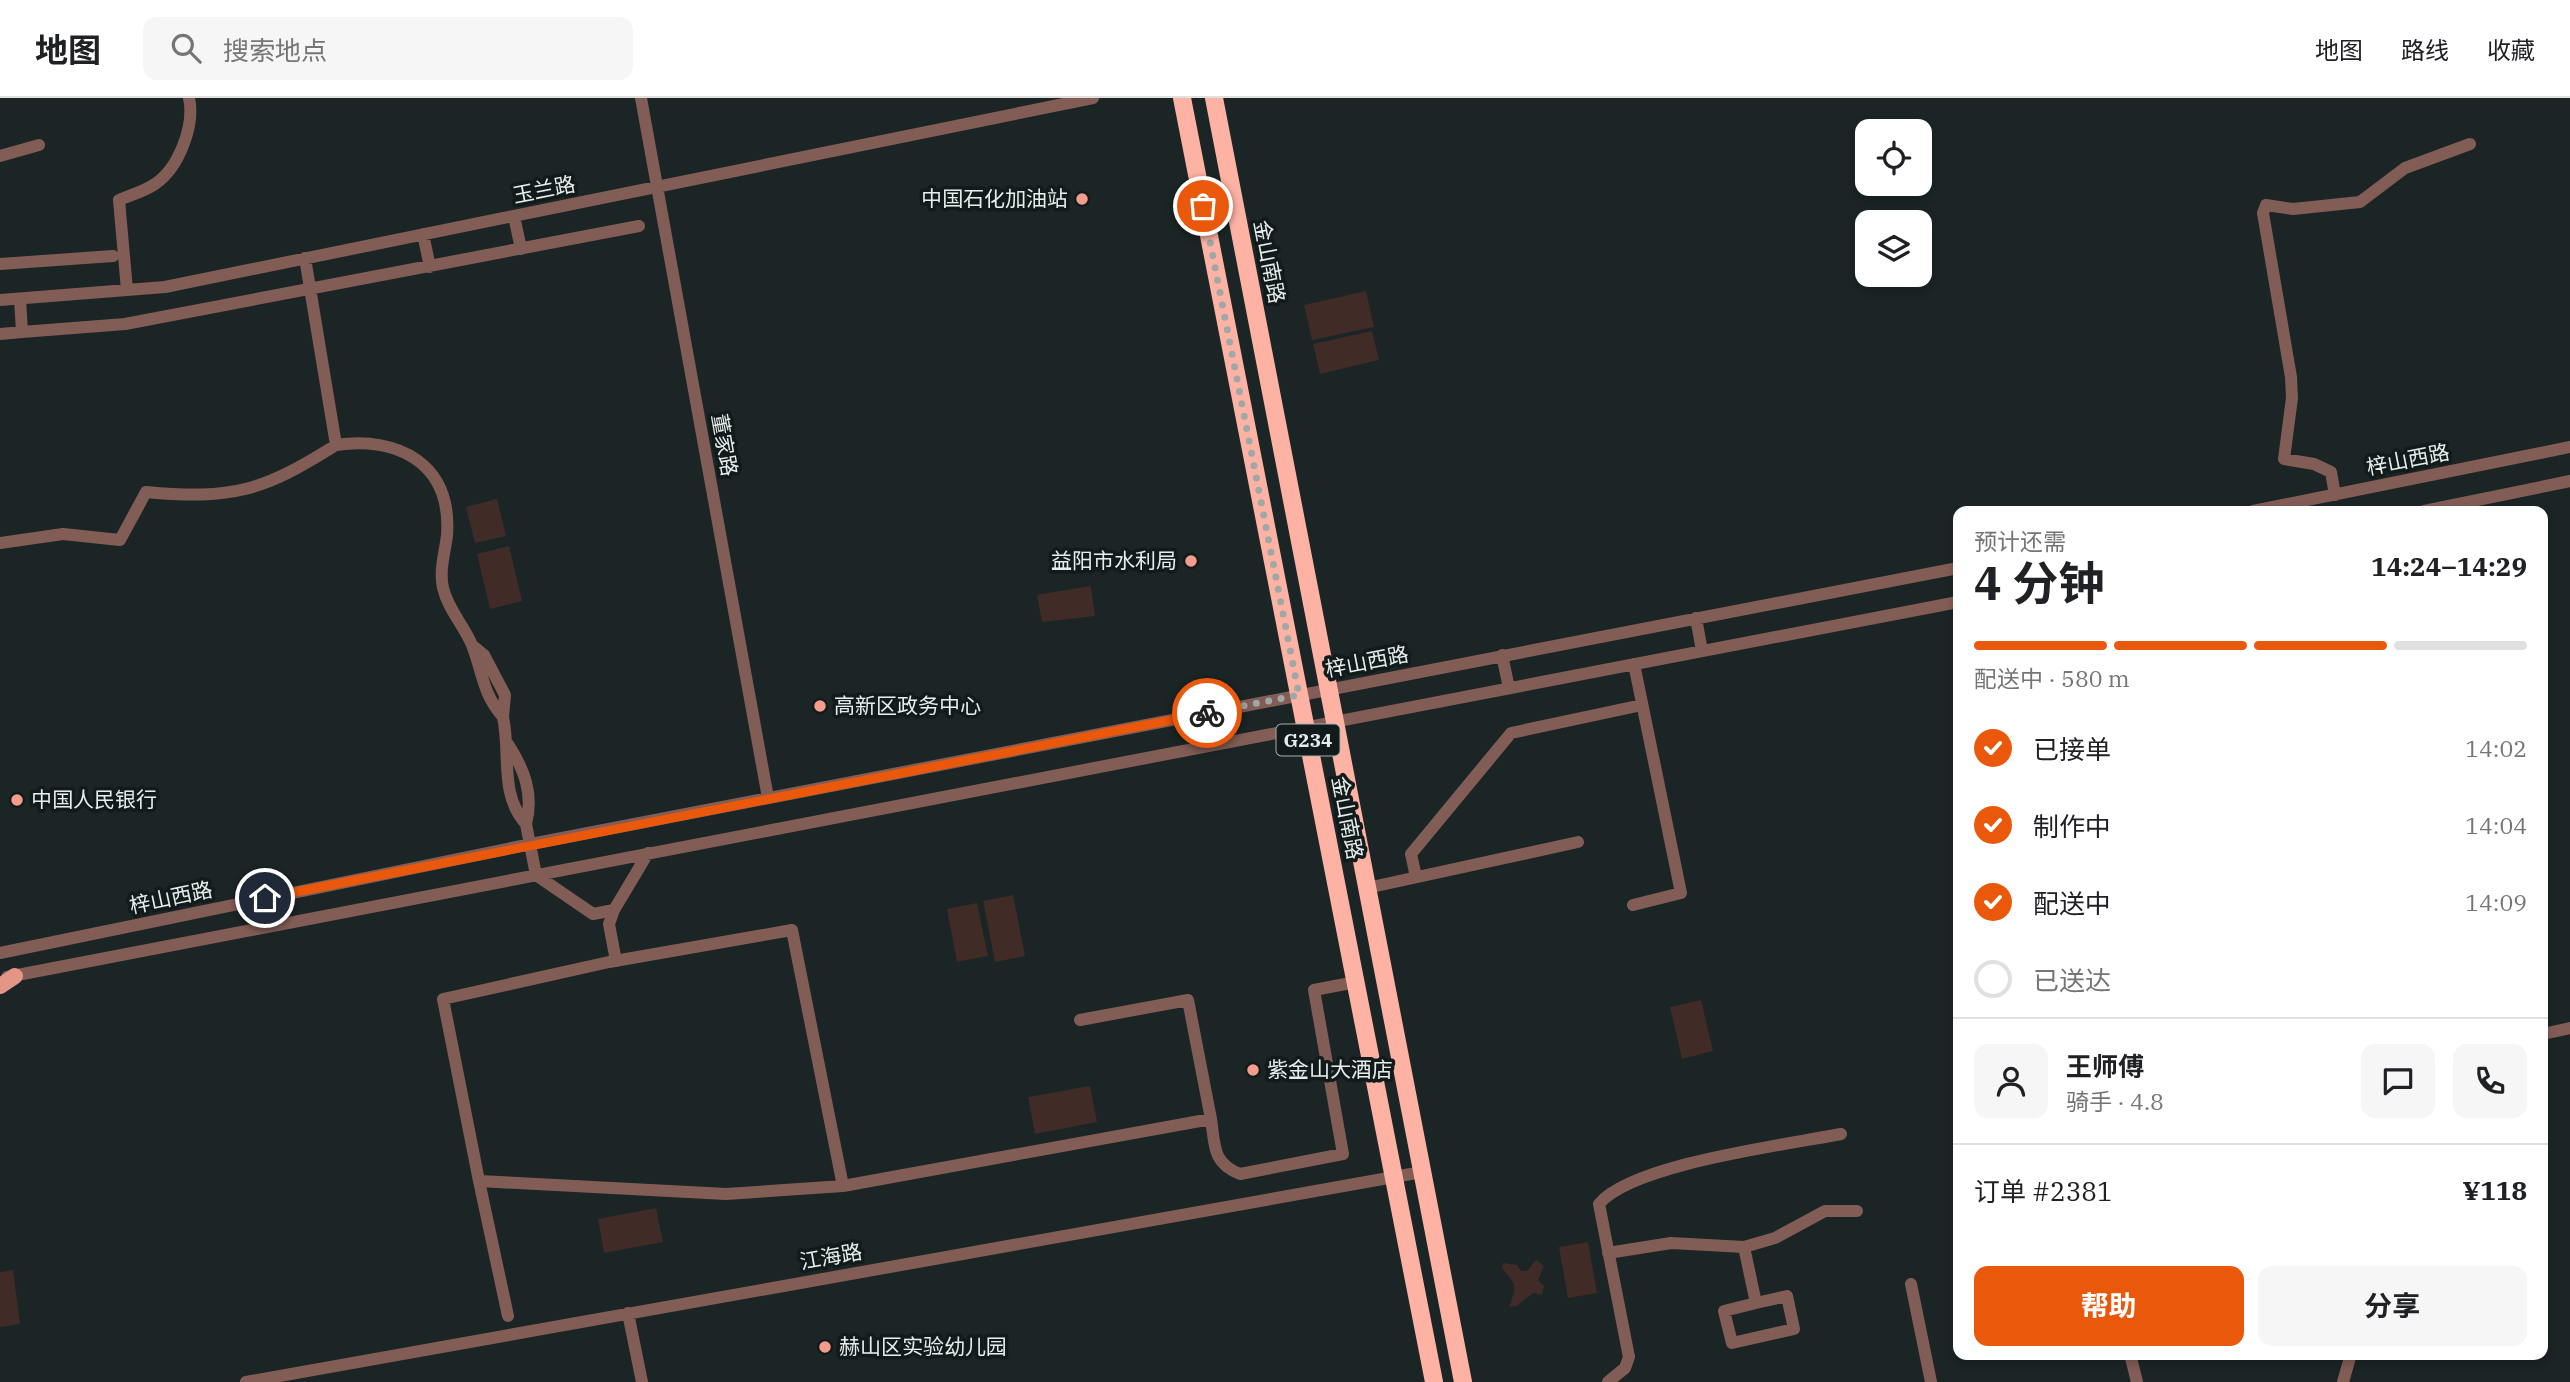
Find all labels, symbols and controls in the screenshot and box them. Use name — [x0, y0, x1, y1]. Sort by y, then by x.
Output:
search box — [143, 17, 633, 80]
text: 地图 — [35, 28, 101, 71]
icon: search — [167, 29, 205, 67]
text: 搜索地点 — [223, 33, 327, 67]
text: 地图 — [2315, 34, 2363, 66]
text: 路线 — [2401, 34, 2449, 66]
text: 收藏 — [2487, 34, 2535, 66]
map controls — [1855, 119, 1932, 287]
button: locate — [1855, 119, 1932, 196]
street label: 玉兰路 — [510, 169, 577, 209]
pin — [1173, 176, 1233, 236]
place label: 中国石化加油站 — [921, 184, 1068, 212]
icon: bag — [1184, 187, 1222, 225]
marker: 中国石化加油站 — [1074, 191, 1090, 207]
button: layers — [1855, 210, 1932, 287]
street label: 金山南路 — [1248, 218, 1292, 306]
street label: 董家路 — [706, 411, 744, 478]
street label: 梓山西路 — [2364, 437, 2452, 481]
text: 预计还需 — [1974, 526, 2066, 556]
place label: 益阳市水利局 — [1051, 546, 1177, 574]
text: 14:24–14:29 — [2371, 549, 2527, 583]
marker: 益阳市水利局 — [1183, 553, 1199, 569]
text: 4 分钟 — [1974, 553, 2104, 613]
street label: 梓山西路 — [1323, 639, 1411, 683]
text: 配送中 · 580 m — [1974, 663, 2130, 693]
courier — [1172, 678, 1242, 748]
place label: 高新区政务中心 — [834, 691, 981, 719]
icon: bike — [1188, 694, 1226, 732]
marker: 高新区政务中心 — [812, 698, 828, 714]
road number: G234 — [1276, 724, 1340, 755]
icon: check — [1974, 729, 2012, 767]
text: 已接单 — [2033, 732, 2111, 766]
text: 14:02 — [2465, 733, 2527, 763]
street label: 金山南路 — [1326, 774, 1370, 862]
place label: 中国人民银行 — [31, 785, 157, 813]
marker: 中国人民银行 — [9, 792, 25, 808]
icon: check — [1974, 806, 2012, 844]
text: 制作中 — [2033, 809, 2111, 843]
text: 14:04 — [2465, 810, 2527, 840]
pin — [235, 868, 295, 928]
street label: 梓山西路 — [127, 875, 215, 919]
icon: home — [246, 879, 284, 917]
icon: check — [1974, 883, 2012, 921]
text: 配送中 — [2033, 886, 2111, 920]
text: 14:09 — [2465, 887, 2527, 917]
text: 已送达 — [2033, 963, 2111, 997]
button: person — [1974, 1044, 2048, 1118]
button: chat — [2361, 1044, 2435, 1118]
button: phone — [2453, 1044, 2527, 1118]
text: 王师傅 — [2066, 1049, 2144, 1083]
place label: 紫金山大酒店 — [1267, 1055, 1393, 1083]
marker: 紫金山大酒店 — [1245, 1062, 1261, 1078]
text: 骑手 · 4.8 — [2066, 1086, 2164, 1116]
text: ¥118 — [2462, 1173, 2527, 1207]
text: 订单 #2381 — [1974, 1174, 2113, 1208]
street label: 江海路 — [797, 1237, 864, 1275]
button: 帮助 — [1974, 1266, 2244, 1346]
button: 分享 — [2258, 1266, 2527, 1346]
place label: 赫山区实验幼儿园 — [839, 1332, 1007, 1360]
marker: 赫山区实验幼儿园 — [817, 1339, 833, 1355]

